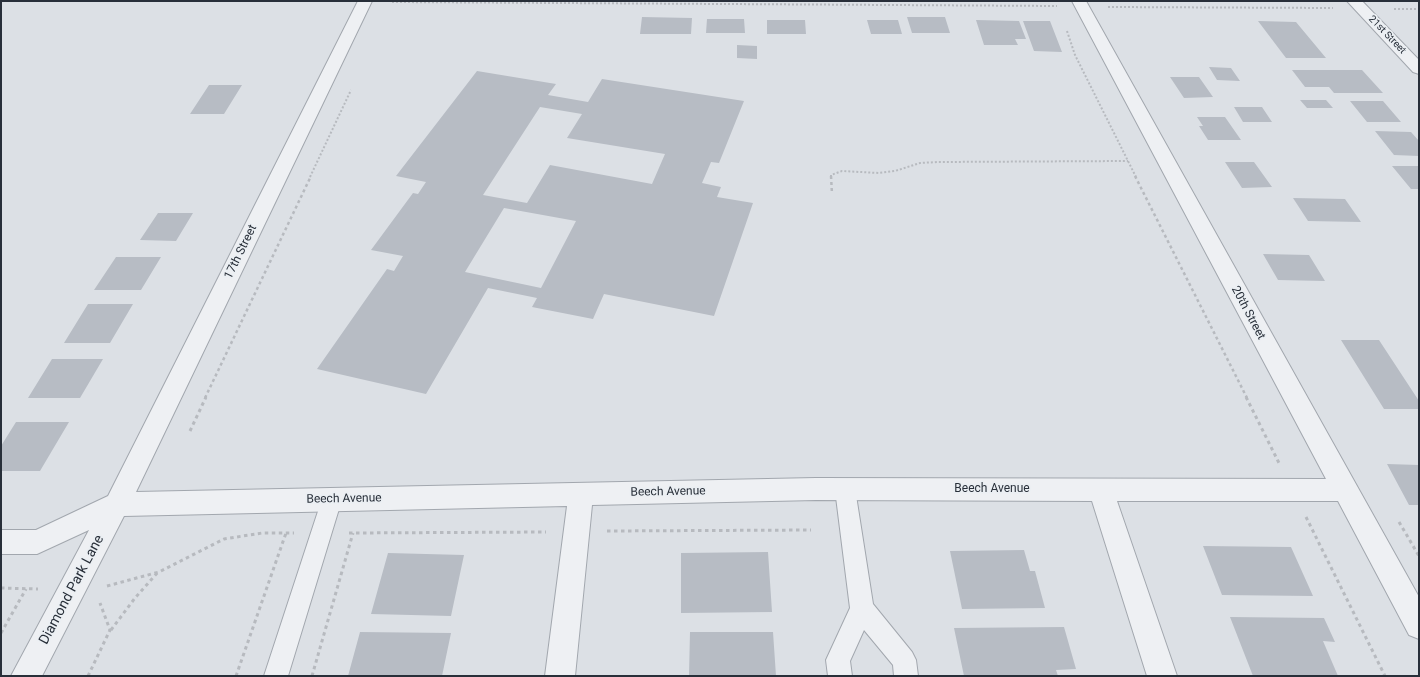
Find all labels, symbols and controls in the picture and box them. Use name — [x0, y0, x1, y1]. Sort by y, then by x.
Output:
street label: 21st Street — [1366, 13, 1408, 57]
street label: 17th Street — [222, 222, 260, 282]
street label: 20th Street — [1228, 284, 1268, 342]
street label: Beech Avenue — [954, 482, 1030, 496]
street label: Beech Avenue — [630, 484, 706, 500]
street label: Beech Avenue — [306, 491, 382, 507]
street label: Diamond Park Lane — [36, 532, 108, 648]

